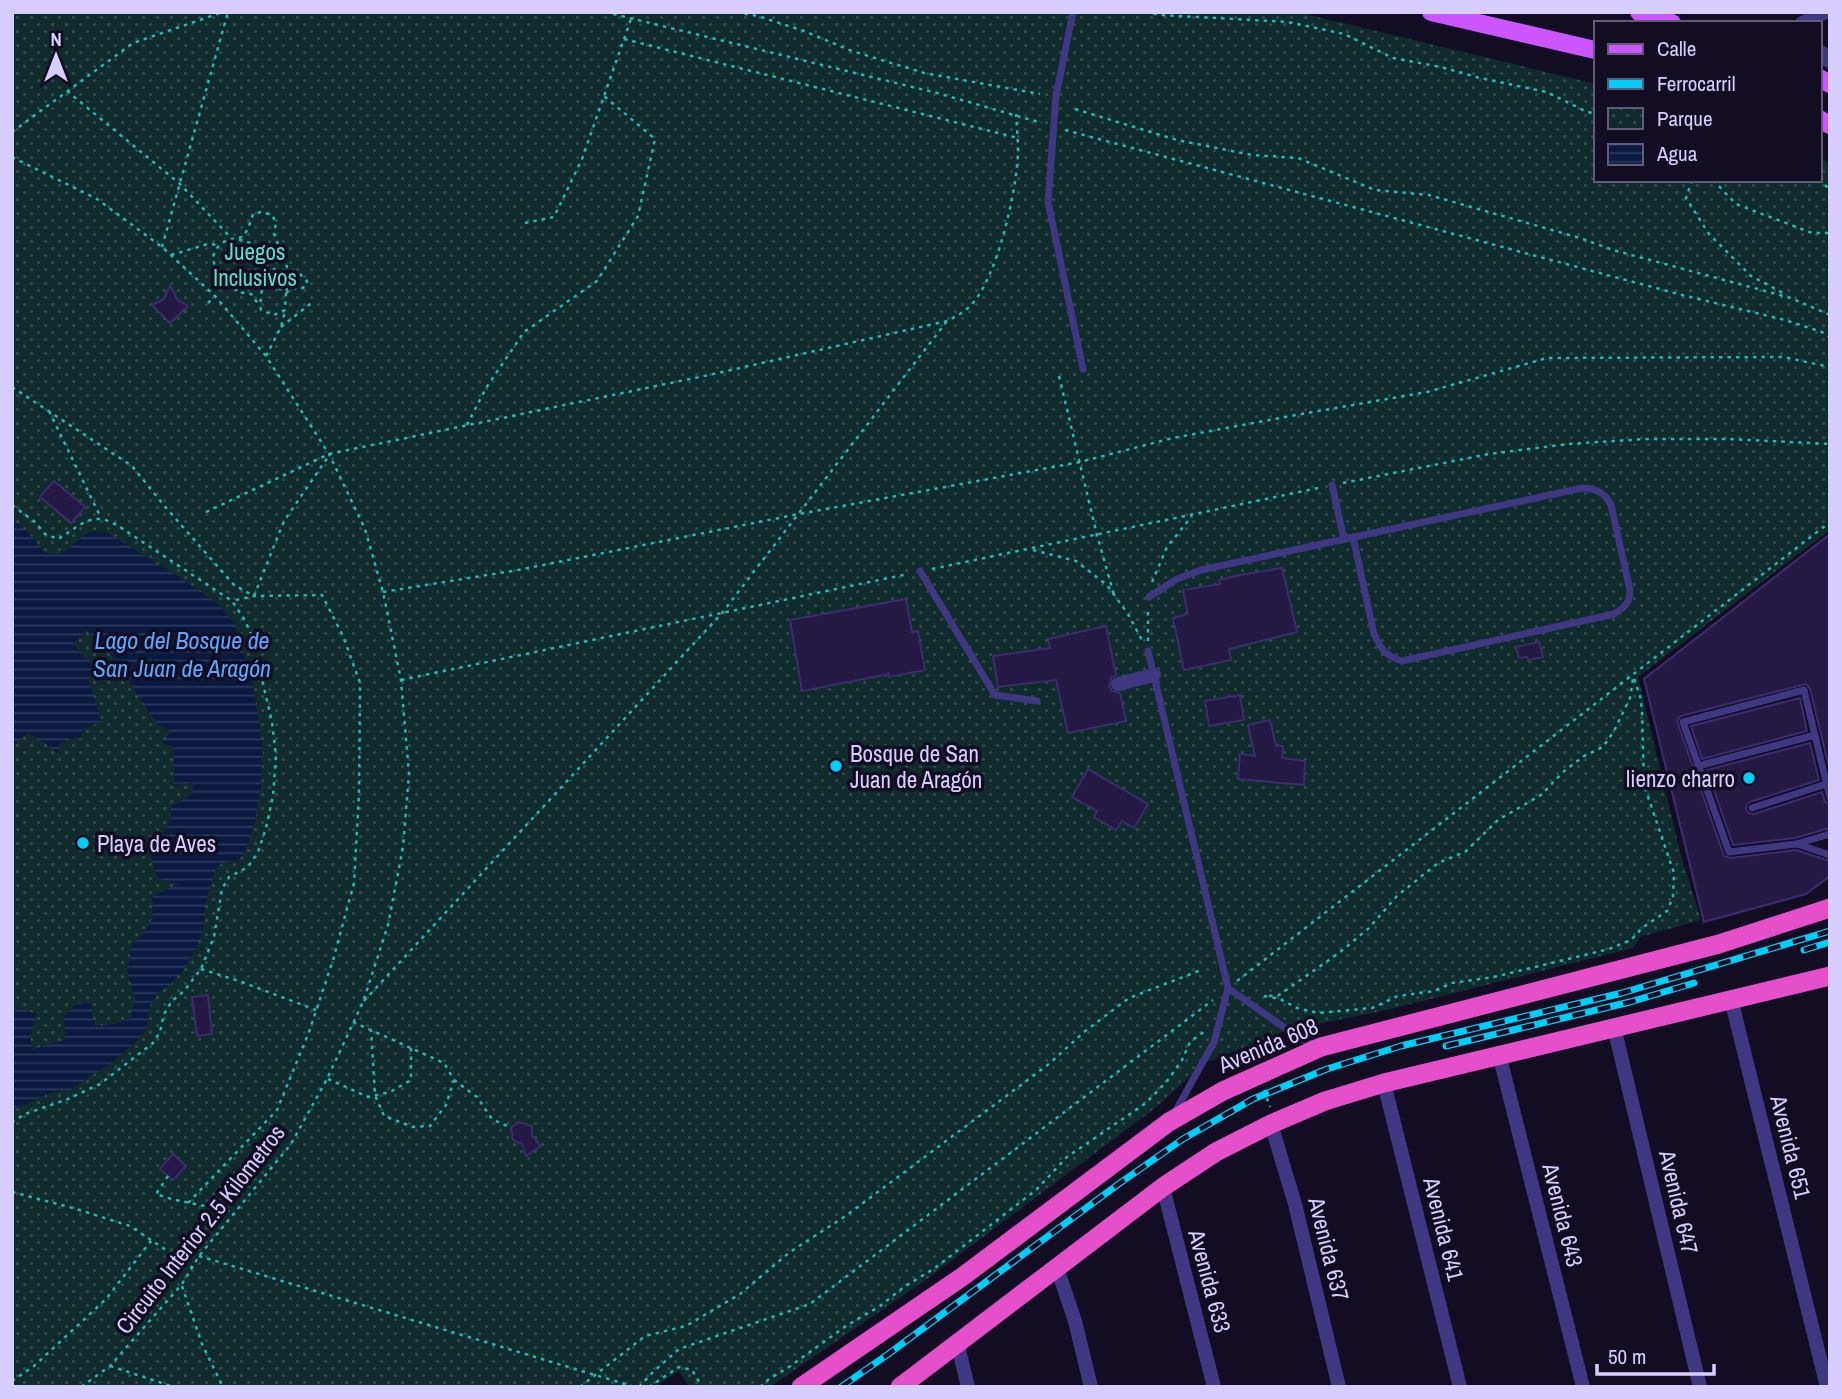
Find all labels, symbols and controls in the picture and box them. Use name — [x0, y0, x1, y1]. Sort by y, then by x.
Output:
north arrow — [21, 21, 91, 91]
legend — [1594, 21, 1821, 182]
text: N — [50, 26, 62, 52]
text: Calle — [1657, 34, 1696, 63]
text: Ferrocarril — [1657, 69, 1736, 98]
text: Parque — [1657, 104, 1713, 133]
text: Agua — [1656, 139, 1698, 168]
park label: Juegos Inclusivos — [213, 236, 297, 293]
water label: Lago del Bosque de San Juan de Aragón — [93, 624, 271, 684]
place label: Bosque de San Juan de Aragón — [850, 738, 982, 795]
marker: Bosque de San Juan de Aragón — [828, 758, 844, 774]
place label: lienzo charro — [1626, 763, 1735, 794]
marker: lienzo charro — [1741, 770, 1757, 786]
place label: Playa de Aves — [97, 828, 216, 859]
marker: Playa de Aves — [75, 835, 91, 851]
street label: Avenida 608 — [1212, 1010, 1323, 1080]
street label: Avenida 651 — [1763, 1091, 1819, 1202]
street label: Circuito Interior 2.5 Kilometros — [108, 1118, 292, 1340]
street label: Avenida 647 — [1652, 1146, 1706, 1257]
street label: Avenida 643 — [1535, 1159, 1591, 1270]
street label: Avenida 641 — [1416, 1173, 1472, 1284]
street label: Avenida 637 — [1301, 1193, 1357, 1304]
street label: Avenida 633 — [1181, 1225, 1239, 1336]
scale bar — [1597, 1332, 1714, 1376]
text: 50 m — [1608, 1342, 1646, 1371]

